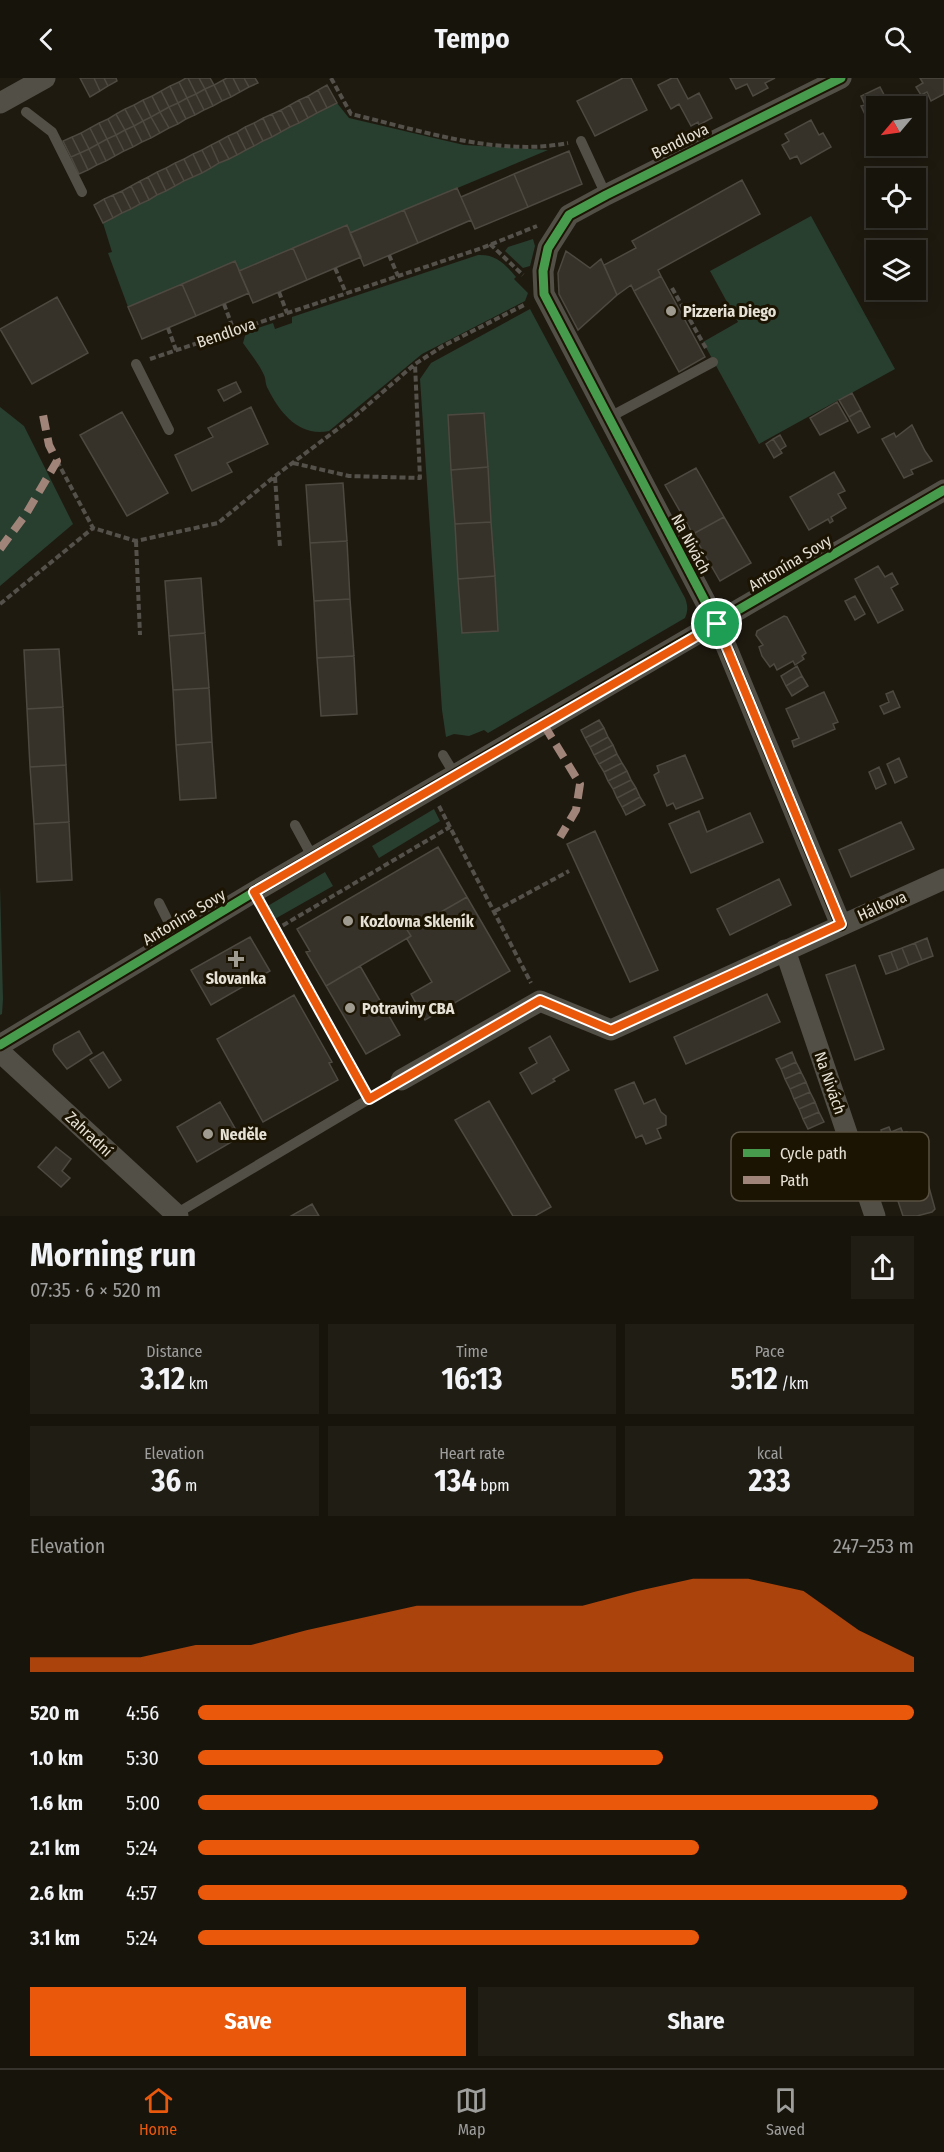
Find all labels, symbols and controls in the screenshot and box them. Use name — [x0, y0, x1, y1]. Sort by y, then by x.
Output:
icon: back — [30, 23, 63, 56]
text: Tempo — [434, 23, 510, 55]
icon: search — [881, 23, 914, 56]
north arrow — [866, 96, 926, 156]
map controls — [866, 96, 926, 300]
street label: Bendlova — [648, 119, 712, 163]
button: locate — [866, 168, 926, 228]
button: layers — [866, 240, 926, 300]
place label: Pizzeria Diego — [683, 302, 777, 321]
marker: Pizzeria Diego — [664, 304, 678, 318]
street label: Bendlova — [194, 314, 258, 352]
street label: Na Nivách — [667, 511, 715, 577]
street label: Antonína Sovy — [745, 530, 836, 595]
pin — [691, 598, 742, 649]
icon: arrive — [700, 607, 733, 640]
street label: Antonína Sovy — [139, 884, 230, 949]
street label: Hálkova — [854, 887, 910, 925]
place label: Kozlovna Skleník — [360, 912, 475, 931]
marker: Kozlovna Skleník — [341, 914, 355, 928]
marker: Slovanka — [229, 952, 243, 966]
place label: Slovanka — [206, 969, 266, 988]
place label: Potraviny CBA — [362, 999, 455, 1018]
marker: Potraviny CBA — [343, 1001, 357, 1015]
street label: Na Nivách — [810, 1049, 850, 1117]
street label: Zahradní — [61, 1107, 117, 1161]
place label: Neděle — [220, 1125, 267, 1144]
marker: Neděle — [201, 1127, 215, 1141]
legend — [731, 1132, 929, 1201]
text: Cycle path — [780, 1144, 847, 1163]
text: Path — [780, 1171, 809, 1190]
text: Morning run — [30, 1235, 196, 1275]
button: share — [851, 1236, 914, 1299]
text: 07:35 · 6 × 520 m — [30, 1278, 161, 1302]
text: Distance — [146, 1342, 202, 1361]
text: Time — [456, 1342, 488, 1361]
text: Pace — [755, 1342, 785, 1361]
text: 3.12 — [140, 1361, 185, 1397]
text: 16:13 — [441, 1361, 503, 1397]
text: 5:12 — [731, 1361, 778, 1397]
text: km — [185, 1374, 208, 1393]
text: /km — [778, 1374, 809, 1393]
text: Elevation — [144, 1444, 204, 1463]
text: Heart rate — [439, 1444, 505, 1463]
text: kcal — [757, 1444, 783, 1463]
text: 36 — [151, 1463, 181, 1499]
text: 134 — [434, 1463, 477, 1499]
text: 233 — [749, 1463, 791, 1499]
text: m — [181, 1476, 197, 1495]
text: bpm — [477, 1476, 510, 1495]
text: Elevation — [30, 1534, 105, 1558]
text: 247–253 m — [833, 1534, 914, 1558]
text: 520 m — [30, 1701, 79, 1725]
text: 4:56 — [126, 1701, 159, 1725]
text: 1.0 km — [30, 1746, 83, 1770]
text: 5:30 — [126, 1746, 159, 1770]
text: 1.6 km — [30, 1791, 83, 1815]
text: 5:00 — [126, 1791, 160, 1815]
text: 2.1 km — [30, 1836, 80, 1860]
text: 5:24 — [126, 1836, 158, 1860]
text: 2.6 km — [30, 1881, 84, 1905]
text: 4:57 — [126, 1881, 157, 1905]
text: 3.1 km — [30, 1926, 80, 1950]
text: 5:24 — [126, 1926, 158, 1950]
button: Save — [30, 1987, 466, 2056]
button: Share — [478, 1987, 914, 2056]
tab: Home — [139, 2084, 177, 2139]
tab: Map — [455, 2084, 488, 2139]
tab: Saved — [766, 2084, 805, 2139]

